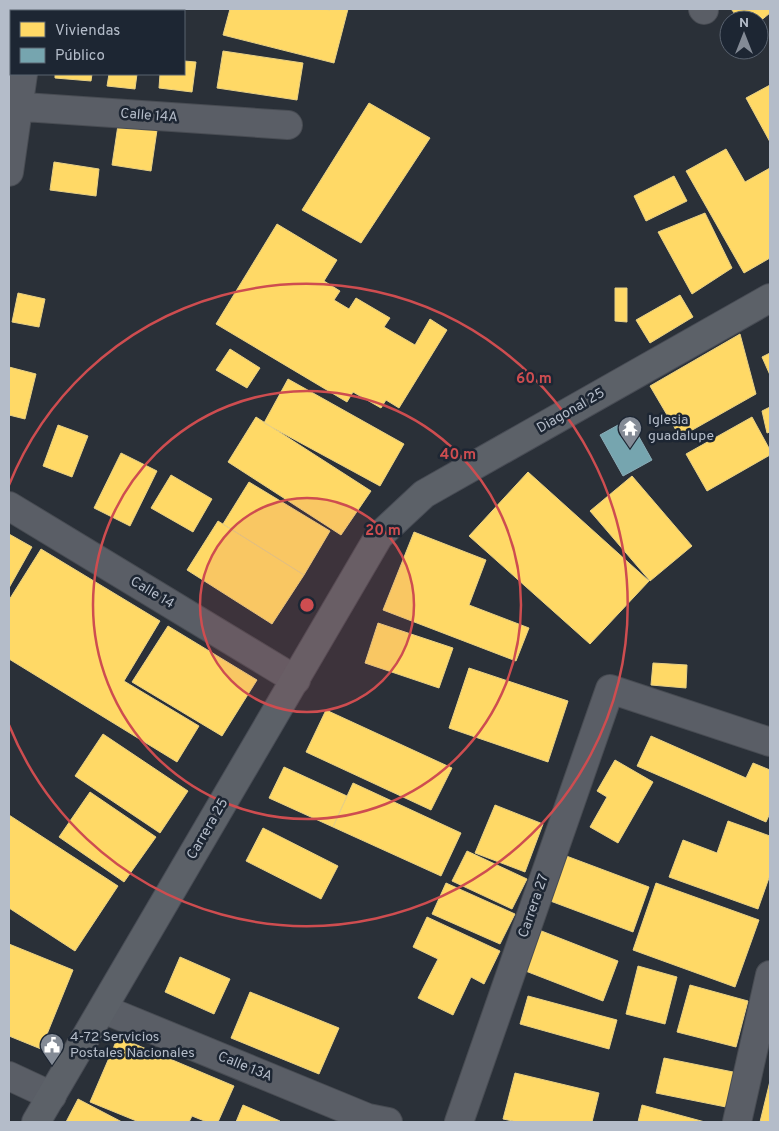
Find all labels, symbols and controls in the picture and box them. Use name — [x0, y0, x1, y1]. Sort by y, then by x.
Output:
legend — [10, 10, 185, 75]
north arrow — [719, 10, 769, 60]
text: N — [739, 15, 749, 32]
text: Viviendas — [55, 22, 120, 41]
text: Público — [55, 47, 105, 66]
street label: Calle 14A — [120, 106, 178, 126]
text: 60 m — [516, 370, 552, 389]
street label: Diagonal 25 — [534, 385, 608, 437]
place label: Iglesia guadalupe — [648, 412, 714, 445]
temple icon: Iglesia guadalupe — [617, 415, 643, 449]
text: 40 m — [440, 446, 476, 465]
text: 20 m — [365, 522, 401, 541]
street label: Calle 14 — [127, 573, 177, 613]
centre of rings — [298, 596, 316, 614]
street label: Carrera 25 — [184, 795, 232, 863]
street label: Carrera 27 — [515, 872, 553, 940]
place label: 4-72 Servicios Postales Nacionales — [70, 1029, 195, 1062]
public building icon: 4-72 Servicios Postales Nacionales — [39, 1032, 65, 1066]
street label: Calle 13A — [215, 1048, 275, 1086]

